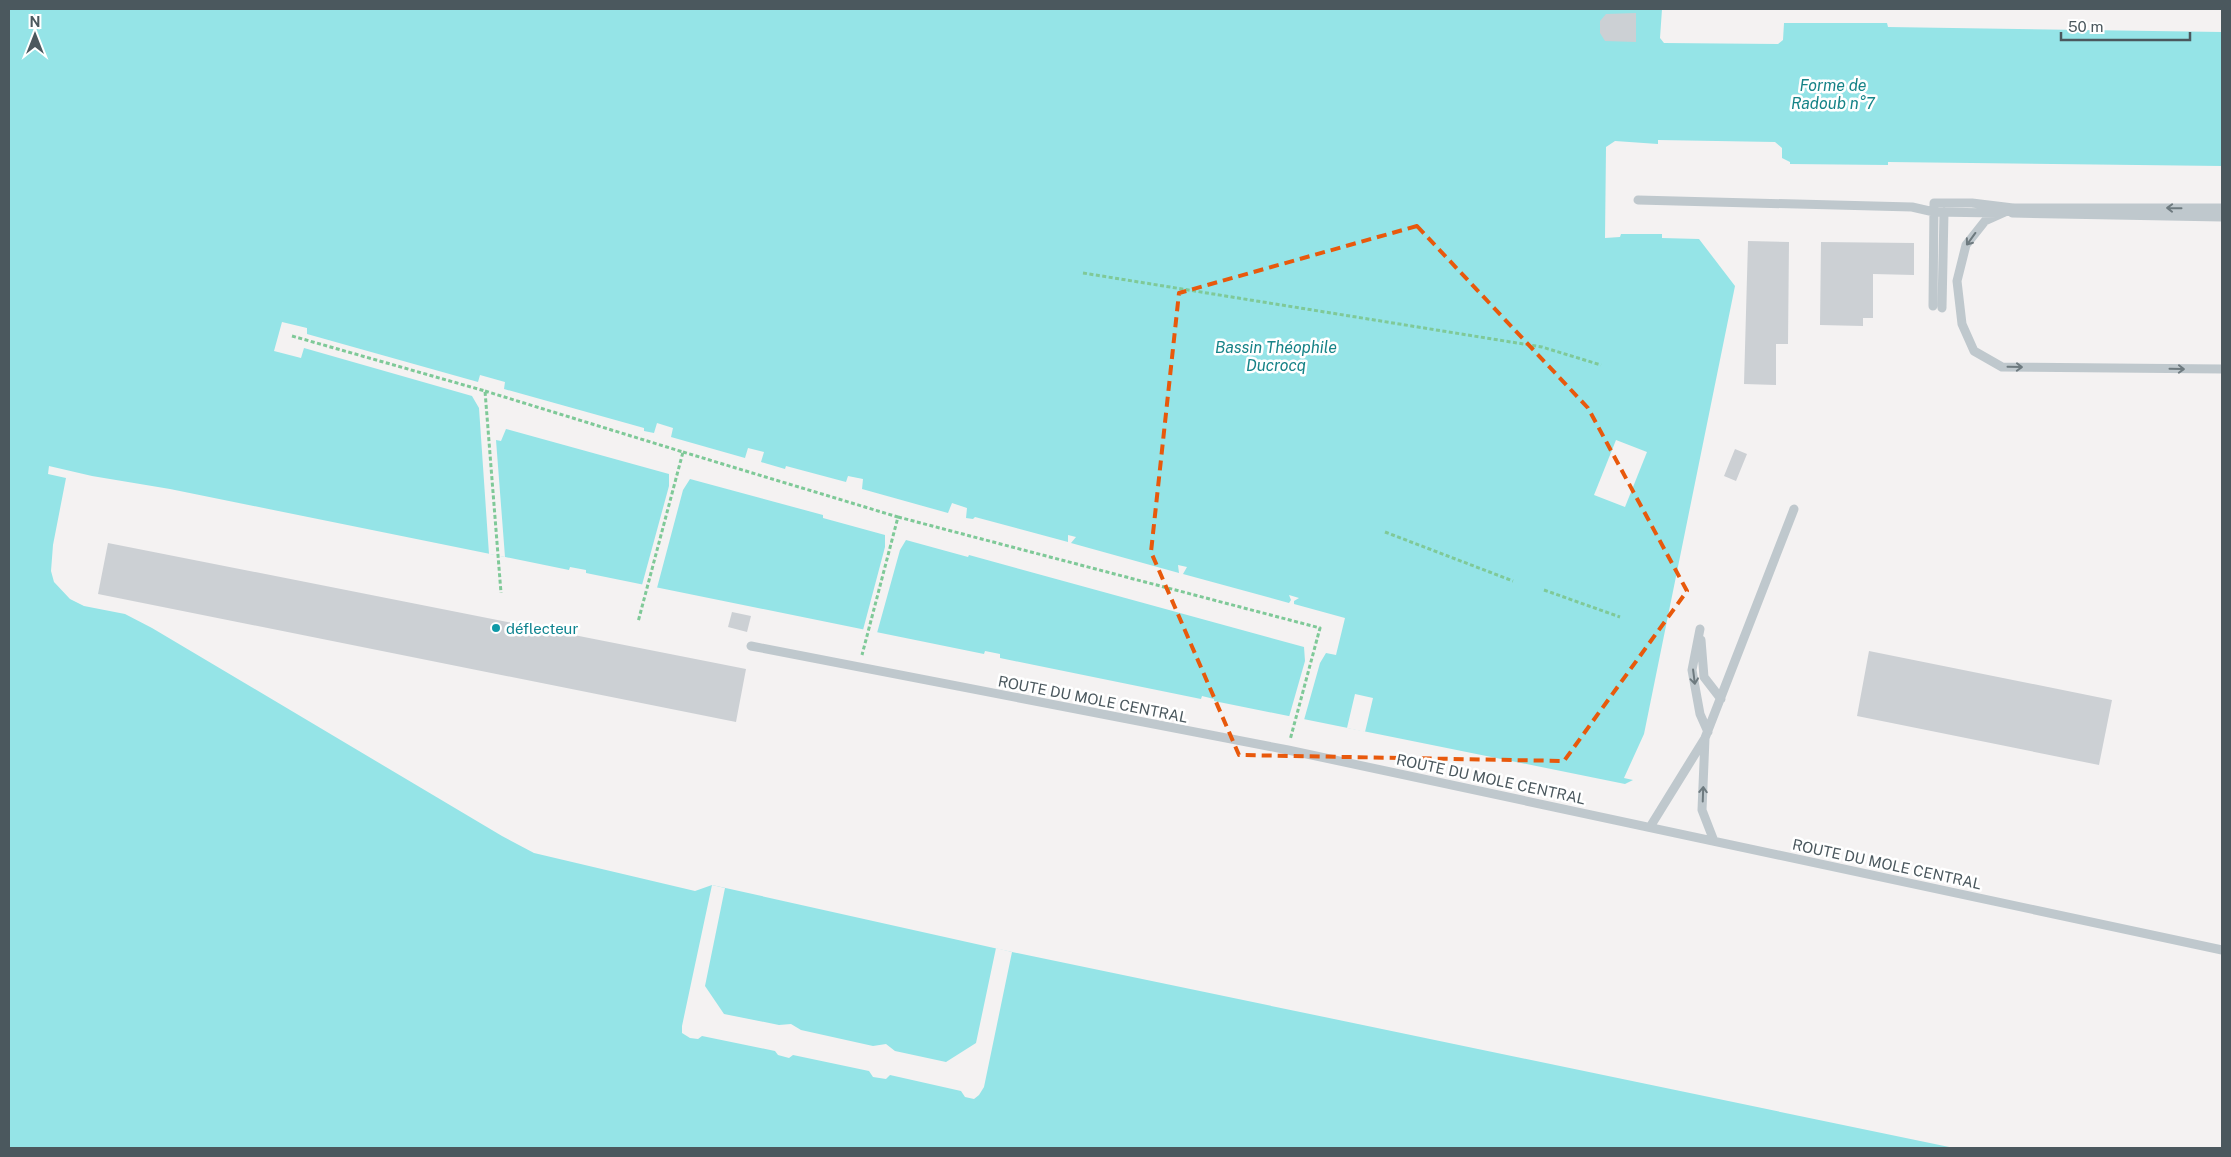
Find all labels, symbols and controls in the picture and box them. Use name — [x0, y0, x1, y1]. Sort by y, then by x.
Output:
north arrow — [10, 10, 60, 60]
scale bar — [2061, 10, 2190, 42]
text: N — [30, 14, 40, 30]
text: 50 m — [2068, 18, 2103, 35]
water label: Forme de Radoub n°7 — [1791, 76, 1876, 113]
one-way arrow — [2166, 203, 2182, 213]
one-way arrow — [1966, 232, 1976, 246]
water label: Bassin Théophile Ducrocq — [1215, 338, 1337, 375]
one-way arrow — [2006, 362, 2023, 372]
one-way arrow — [2169, 364, 2185, 374]
place label: déflecteur — [506, 620, 578, 637]
marker: déflecteur — [490, 622, 502, 634]
one-way arrow — [1689, 668, 1699, 684]
street label: ROUTE DU MOLE CENTRAL — [997, 672, 1189, 726]
street label: ROUTE DU MOLE CENTRAL — [1395, 751, 1587, 807]
one-way arrow — [1698, 787, 1708, 803]
street label: ROUTE DU MOLE CENTRAL — [1791, 836, 1983, 892]

